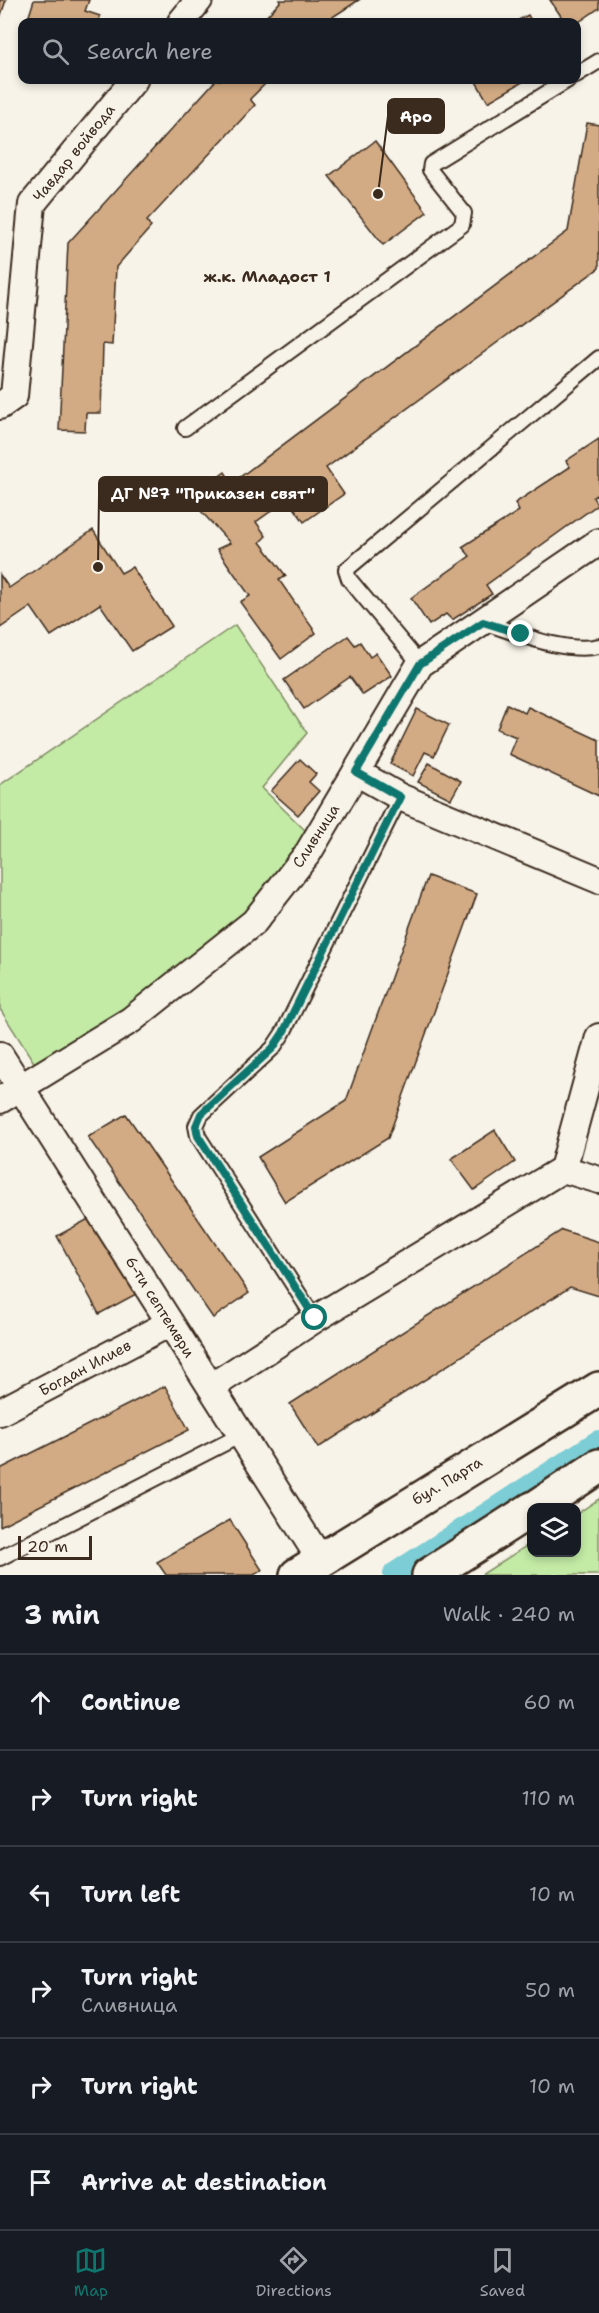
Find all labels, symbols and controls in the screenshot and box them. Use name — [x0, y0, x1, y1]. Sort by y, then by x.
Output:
search box — [18, 18, 581, 84]
icon: search — [39, 35, 72, 68]
text: Search here — [87, 37, 213, 66]
callout: Аро — [388, 99, 444, 133]
street label: Чавдар войвода — [28, 100, 120, 206]
text: Аро — [400, 106, 432, 127]
district label: ж.к. Младост 1 — [203, 266, 331, 287]
callout: ДГ №7 "Приказен свят" — [99, 477, 327, 511]
text: ДГ №7 "Приказен свят" — [111, 483, 315, 504]
route end — [507, 620, 533, 646]
street label: Сливница — [288, 800, 344, 872]
street label: 6-ти септември — [121, 1253, 199, 1362]
route start — [301, 1304, 327, 1330]
street label: Богдан Илиев — [35, 1335, 135, 1401]
street label: бул. Парта — [408, 1452, 486, 1510]
map controls — [527, 1503, 581, 1557]
button: layers — [527, 1503, 581, 1557]
scale bar — [18, 1533, 92, 1560]
text: 20 m — [27, 1536, 68, 1557]
text: 3 min — [24, 1597, 100, 1632]
text: Walk · 240 m — [443, 1601, 575, 1627]
icon: ahead — [24, 1686, 57, 1719]
text: Continue — [81, 1688, 181, 1717]
text: 60 m — [523, 1689, 575, 1715]
icon: right — [24, 1782, 57, 1815]
text: Turn right — [81, 1784, 198, 1813]
text: 110 m — [521, 1785, 575, 1811]
icon: left — [24, 1878, 57, 1911]
text: Turn left — [81, 1880, 180, 1909]
text: 10 m — [529, 1881, 575, 1907]
text: Turn right — [81, 1963, 198, 1992]
icon: right — [24, 1974, 57, 2007]
text: 50 m — [525, 1977, 575, 2003]
text: Сливница — [81, 1992, 177, 2018]
icon: right — [24, 2070, 57, 2103]
text: Turn right — [81, 2072, 198, 2101]
text: 10 m — [529, 2073, 575, 2099]
icon: arrive — [24, 2166, 57, 2199]
text: Arrive at destination — [81, 2168, 327, 2197]
tab: Map — [74, 2244, 108, 2301]
tab: Directions — [256, 2244, 332, 2301]
tab: Saved — [480, 2244, 525, 2301]

